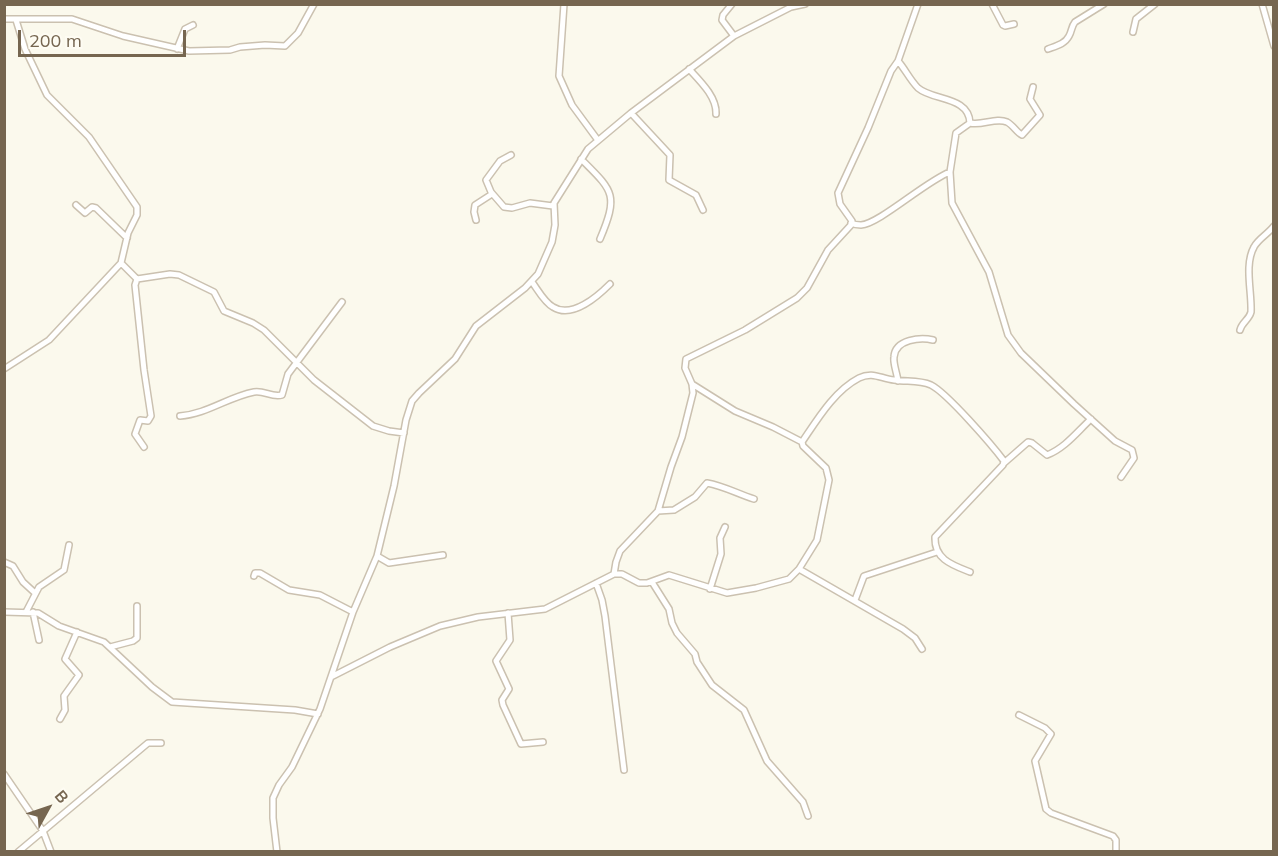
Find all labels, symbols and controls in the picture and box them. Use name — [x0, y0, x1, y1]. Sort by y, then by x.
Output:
scale bar — [21, 18, 189, 56]
text: 200 m — [29, 29, 82, 52]
north arrow — [18, 778, 78, 838]
text: B — [51, 786, 73, 807]

